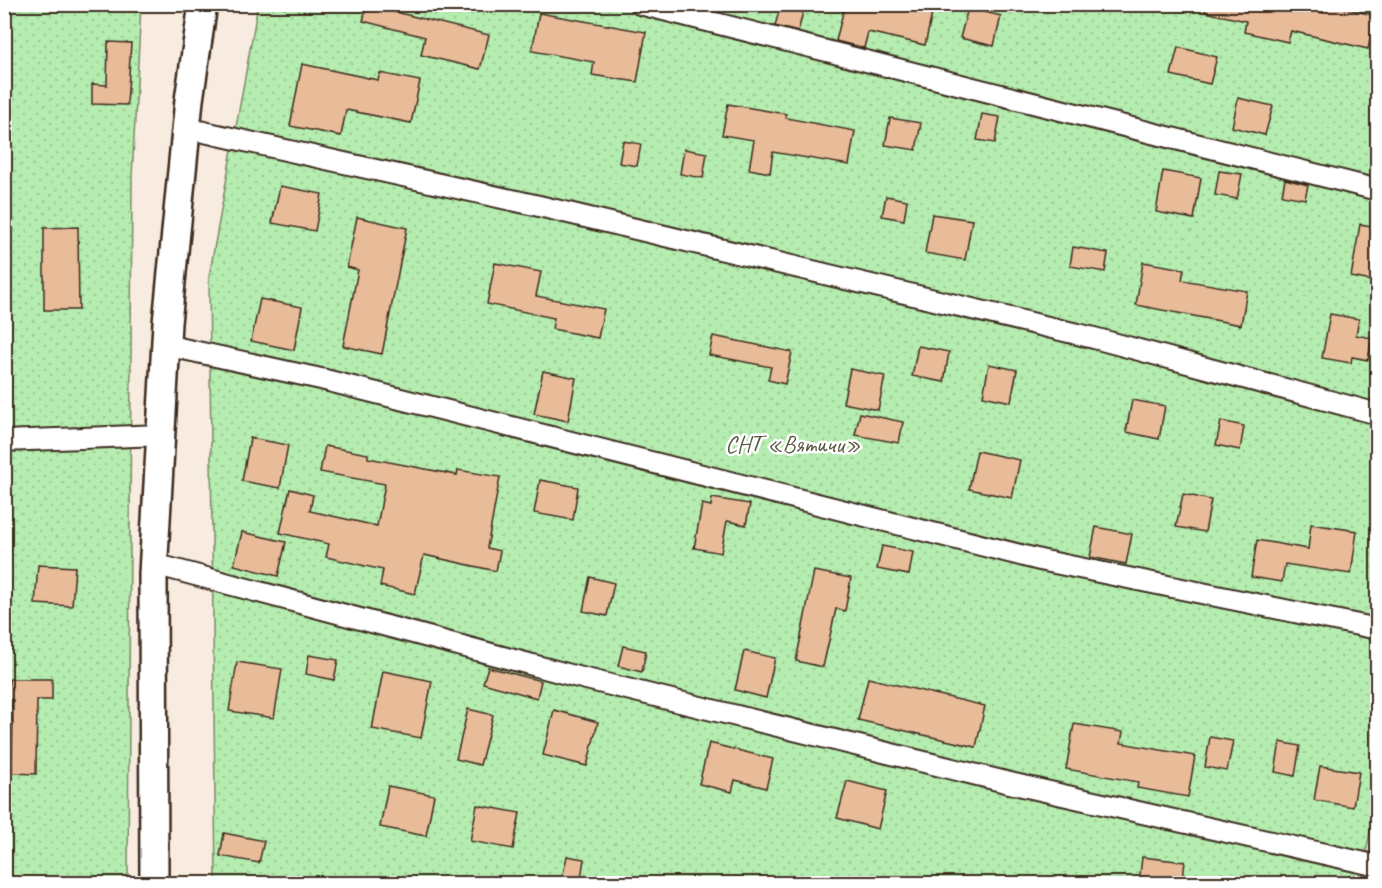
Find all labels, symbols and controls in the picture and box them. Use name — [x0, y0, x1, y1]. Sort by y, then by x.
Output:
park label: СНТ «Вятичи» — [725, 429, 861, 459]

